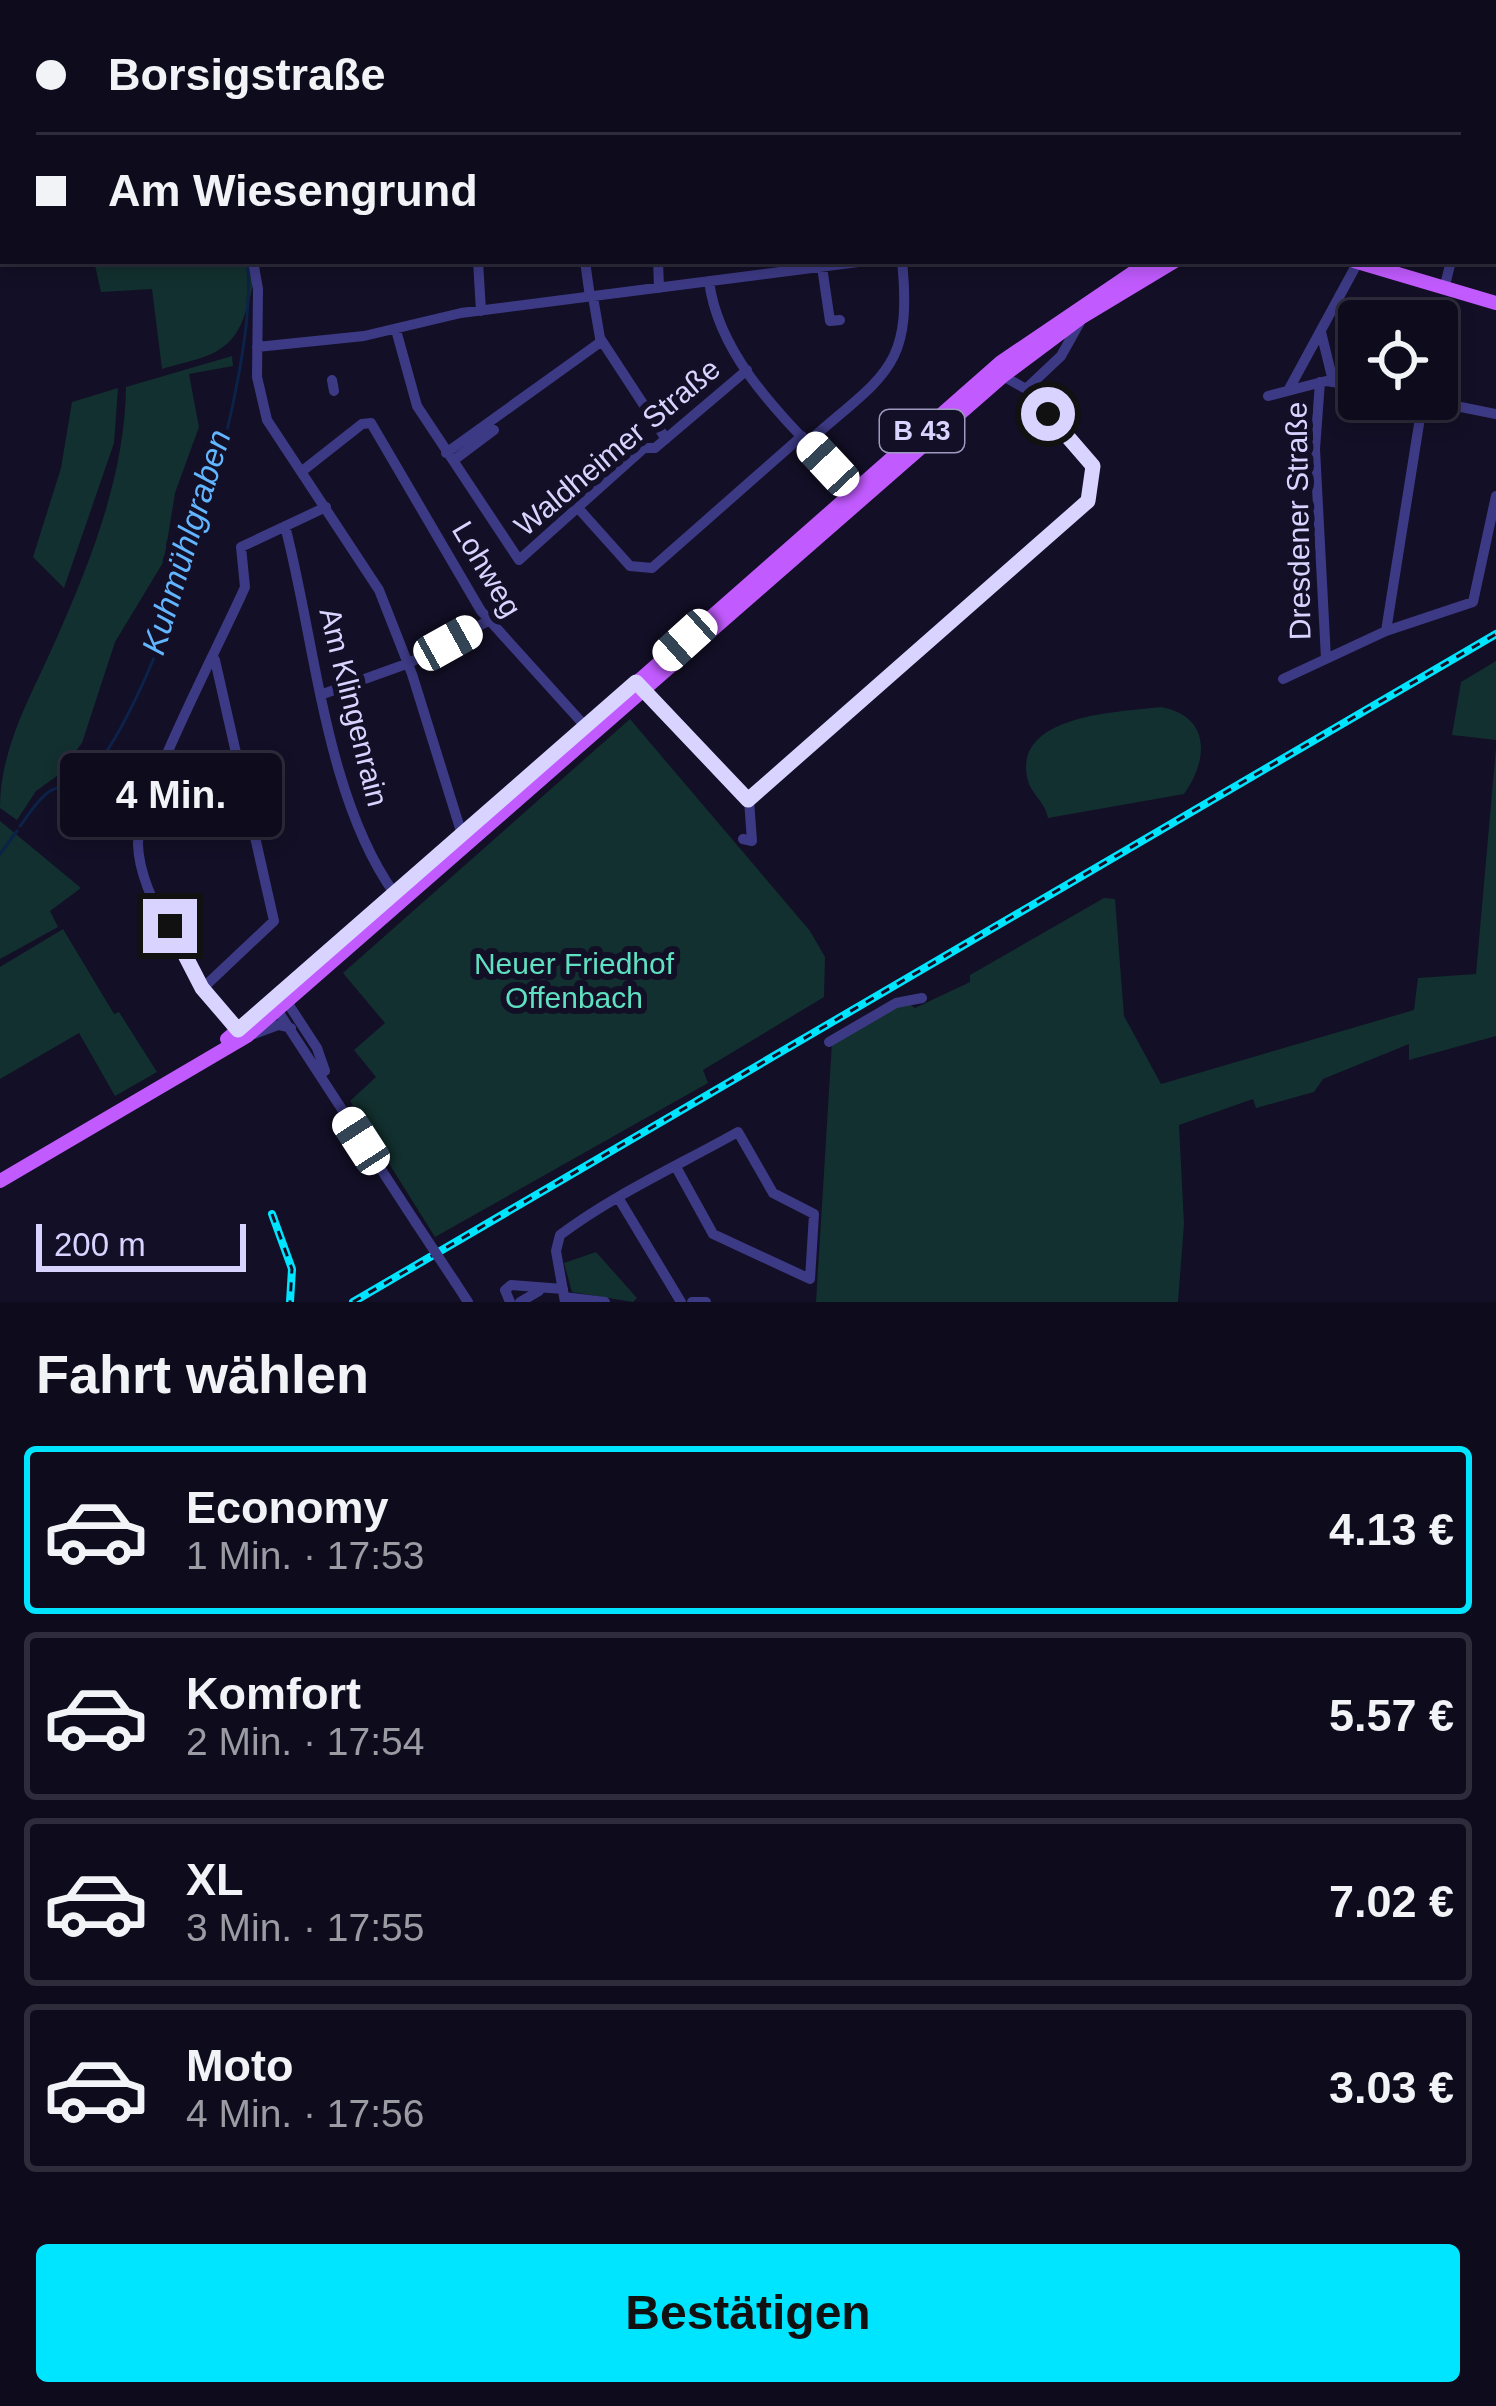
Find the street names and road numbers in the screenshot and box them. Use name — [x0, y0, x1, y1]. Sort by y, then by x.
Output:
street label: Waldheimer Straße — [508, 352, 726, 542]
street label: Dresdener Straße — [1279, 402, 1317, 640]
road number: B 43 — [880, 410, 964, 452]
street label: Lohweg — [446, 515, 528, 623]
street label: Am Klingenrain — [313, 604, 395, 810]

